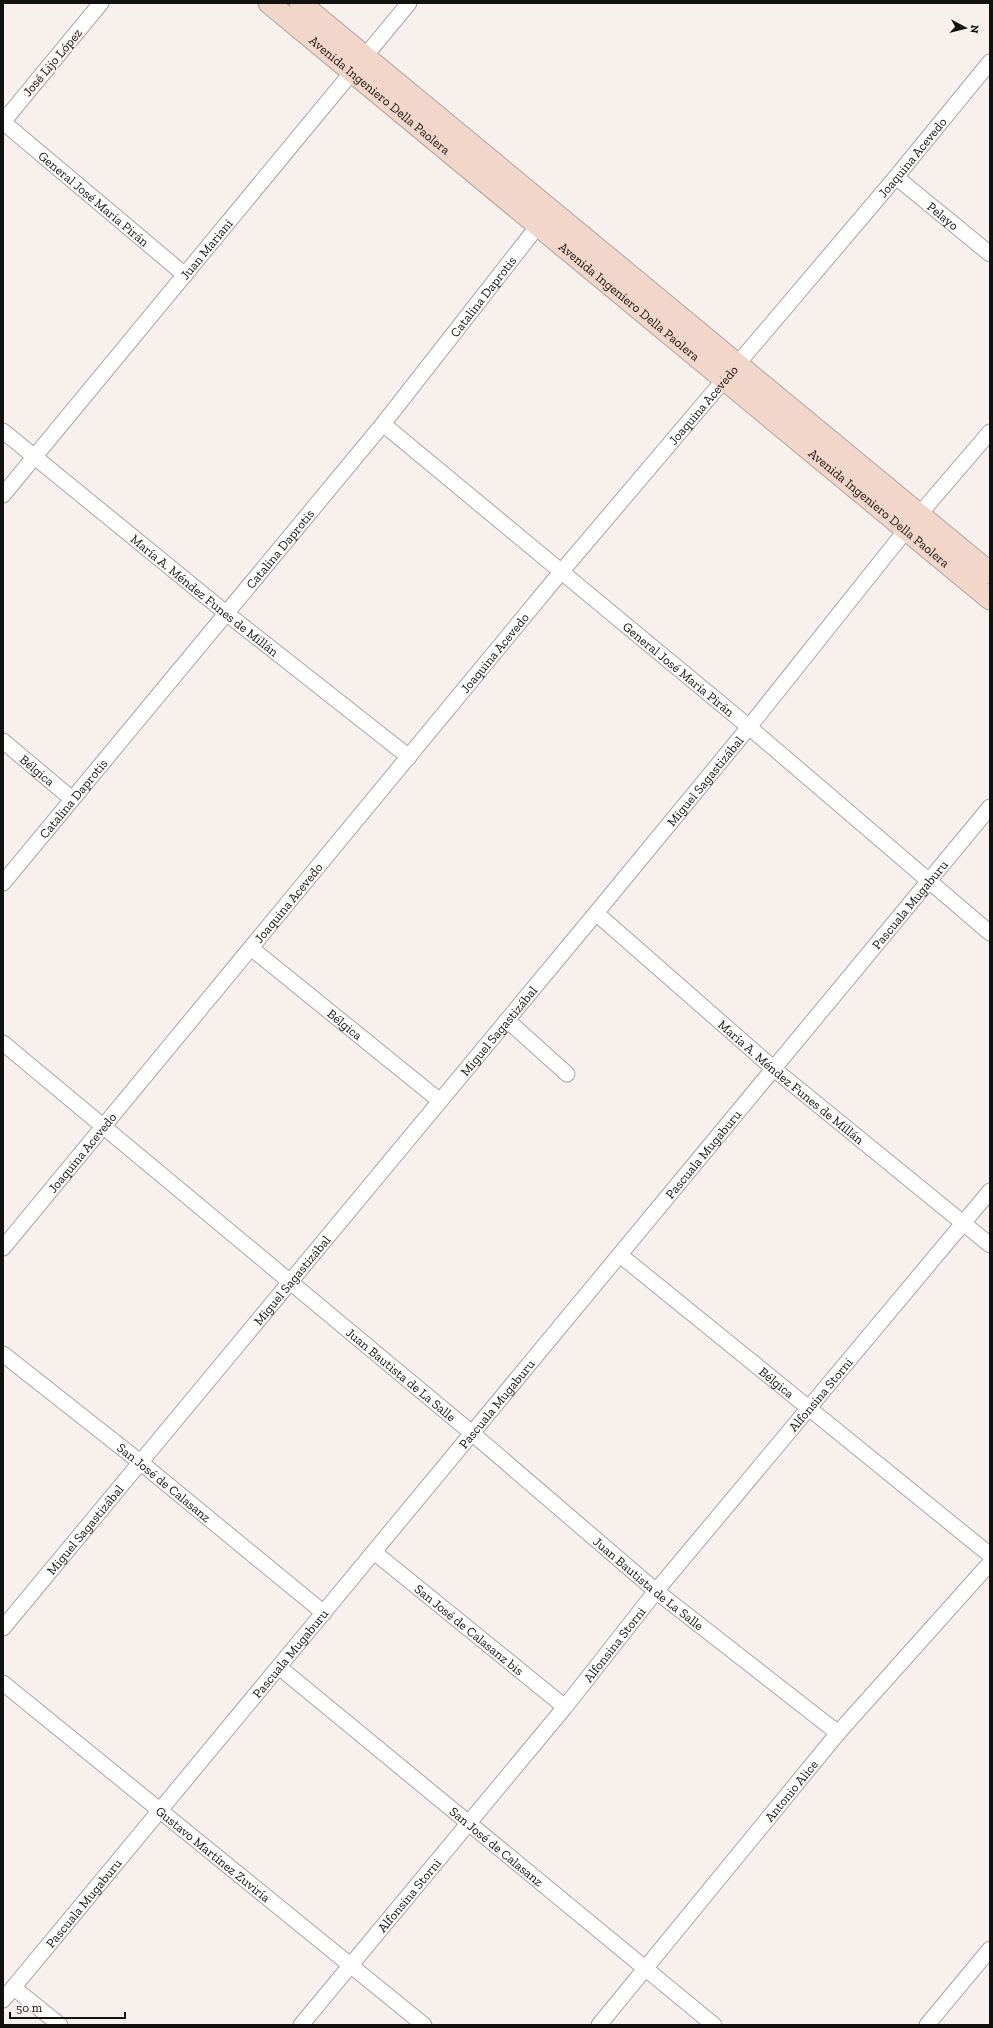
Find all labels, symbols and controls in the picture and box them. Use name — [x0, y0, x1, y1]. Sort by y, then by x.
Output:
north arrow — [945, 8, 985, 48]
text: N — [967, 24, 981, 35]
street label: José Lijo López — [20, 25, 86, 100]
street label: Avenida Ingeniero Della Paolera — [306, 33, 454, 158]
street label: Joaquina Acevedo — [875, 114, 950, 201]
street label: General José María Pirán — [35, 148, 152, 250]
street label: Pelayo — [924, 199, 962, 233]
street label: Juan Mariani — [177, 216, 236, 282]
street label: Avenida Ingeniero Della Paolera — [556, 239, 703, 365]
street label: Catalina Daprotis — [447, 253, 520, 340]
street label: Joaquina Acevedo — [666, 362, 741, 448]
street label: Avenida Ingeniero Della Paolera — [806, 445, 953, 571]
street label: Catalina Daprotis — [243, 506, 318, 592]
street label: María A. Méndez Funes de Millán — [128, 531, 282, 660]
street label: Joaquina Acevedo — [457, 610, 532, 696]
street label: General José María Pirán — [620, 619, 738, 720]
street label: Miguel Sagastizábal — [664, 733, 747, 829]
street label: Bélgica — [17, 752, 58, 790]
street label: Catalina Daprotis — [36, 756, 111, 841]
street label: Pascuala Mugaburu — [869, 857, 951, 952]
street label: Joaquina Acevedo — [251, 860, 326, 946]
street label: Miguel Sagastizábal — [457, 983, 541, 1079]
street label: Bélgica — [324, 1006, 366, 1044]
street label: María A. Méndez Funes de Millán — [715, 1017, 867, 1148]
street label: Pascuala Mugaburu — [662, 1106, 745, 1202]
street label: Joaquina Acevedo — [45, 1109, 120, 1196]
street label: Miguel Sagastizábal — [250, 1232, 334, 1328]
street label: Juan Bautista de La Salle — [343, 1325, 459, 1425]
street label: Alfonsina Storni — [786, 1355, 856, 1434]
street label: Pascuala Mugaburu — [456, 1356, 538, 1451]
street label: Bélgica — [756, 1364, 798, 1402]
street label: San José de Calasanz — [114, 1440, 214, 1525]
street label: Miguel Sagastizábal — [44, 1482, 127, 1578]
street label: Juan Bautista de La Salle — [590, 1534, 706, 1633]
street label: San José de Calasanz bis — [412, 1581, 527, 1679]
street label: Alfonsina Storni — [581, 1604, 649, 1685]
street label: Pascuala Mugaburu — [249, 1606, 332, 1701]
street label: Antonio Alice — [762, 1757, 821, 1825]
street label: Gustavo Martínez Zuviría — [153, 1803, 274, 1906]
street label: San José de Calasanz — [447, 1804, 546, 1889]
street label: Pascuala Mugaburu — [43, 1855, 125, 1951]
street label: Alfonsina Storni — [374, 1855, 444, 1935]
scale bar — [10, 1994, 125, 2020]
text: 50 m — [16, 2001, 43, 2015]

